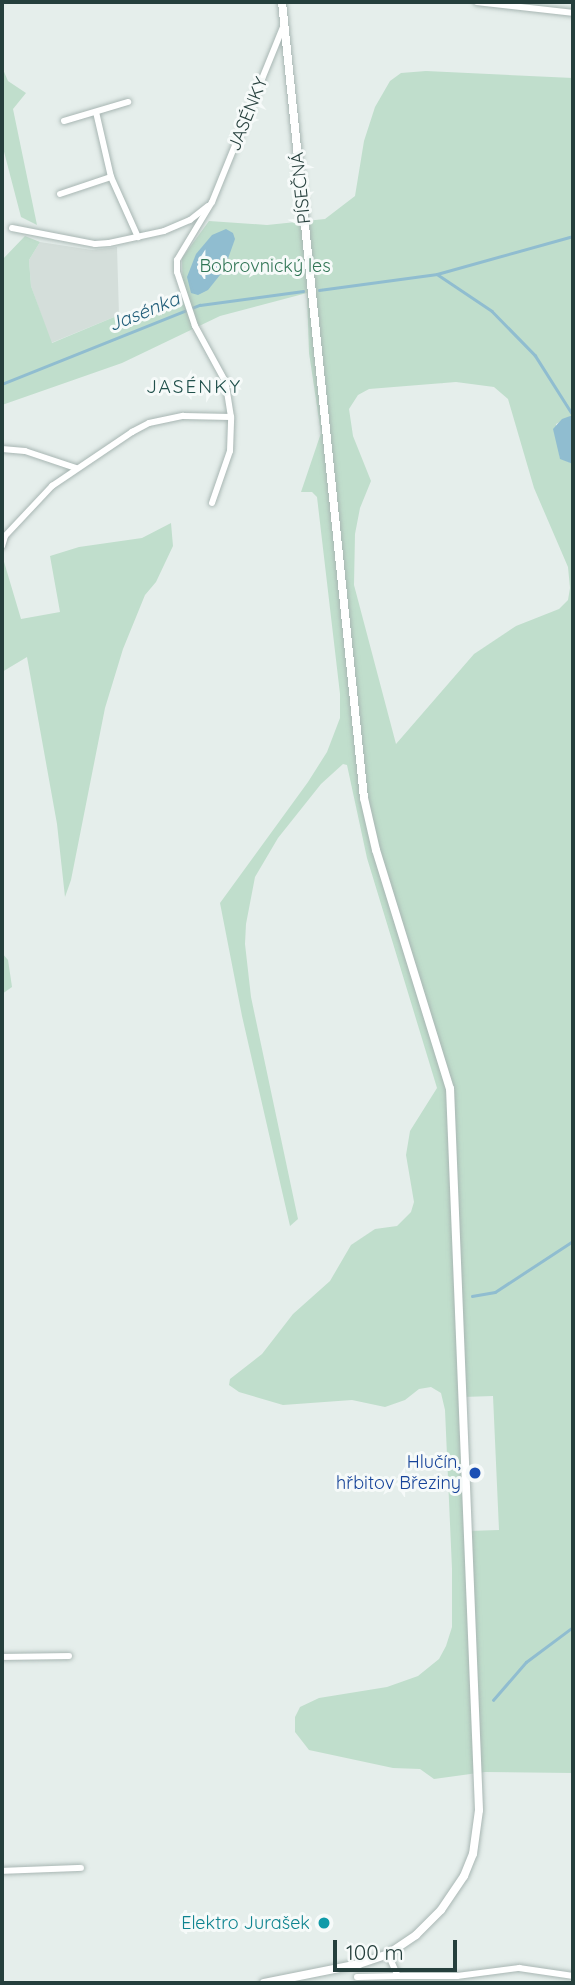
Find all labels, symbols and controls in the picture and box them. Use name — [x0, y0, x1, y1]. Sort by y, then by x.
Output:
street label: JASÉNKY — [223, 74, 273, 154]
street label: PÍSEČNÁ — [286, 151, 316, 225]
park label: Bobrovnický les — [199, 255, 331, 277]
water label: Jasénka — [105, 287, 183, 337]
district label: JASÉNKY — [147, 376, 241, 398]
place label: Hlučín, hřbitov Březiny — [336, 1452, 461, 1494]
marker: Hlučín, hřbitov Březiny — [467, 1465, 483, 1481]
place label: Elektro Jurašek — [181, 1912, 310, 1934]
marker: Elektro Jurašek — [316, 1915, 332, 1931]
scale bar — [337, 1926, 461, 1970]
text: 100 m — [346, 1939, 404, 1965]

